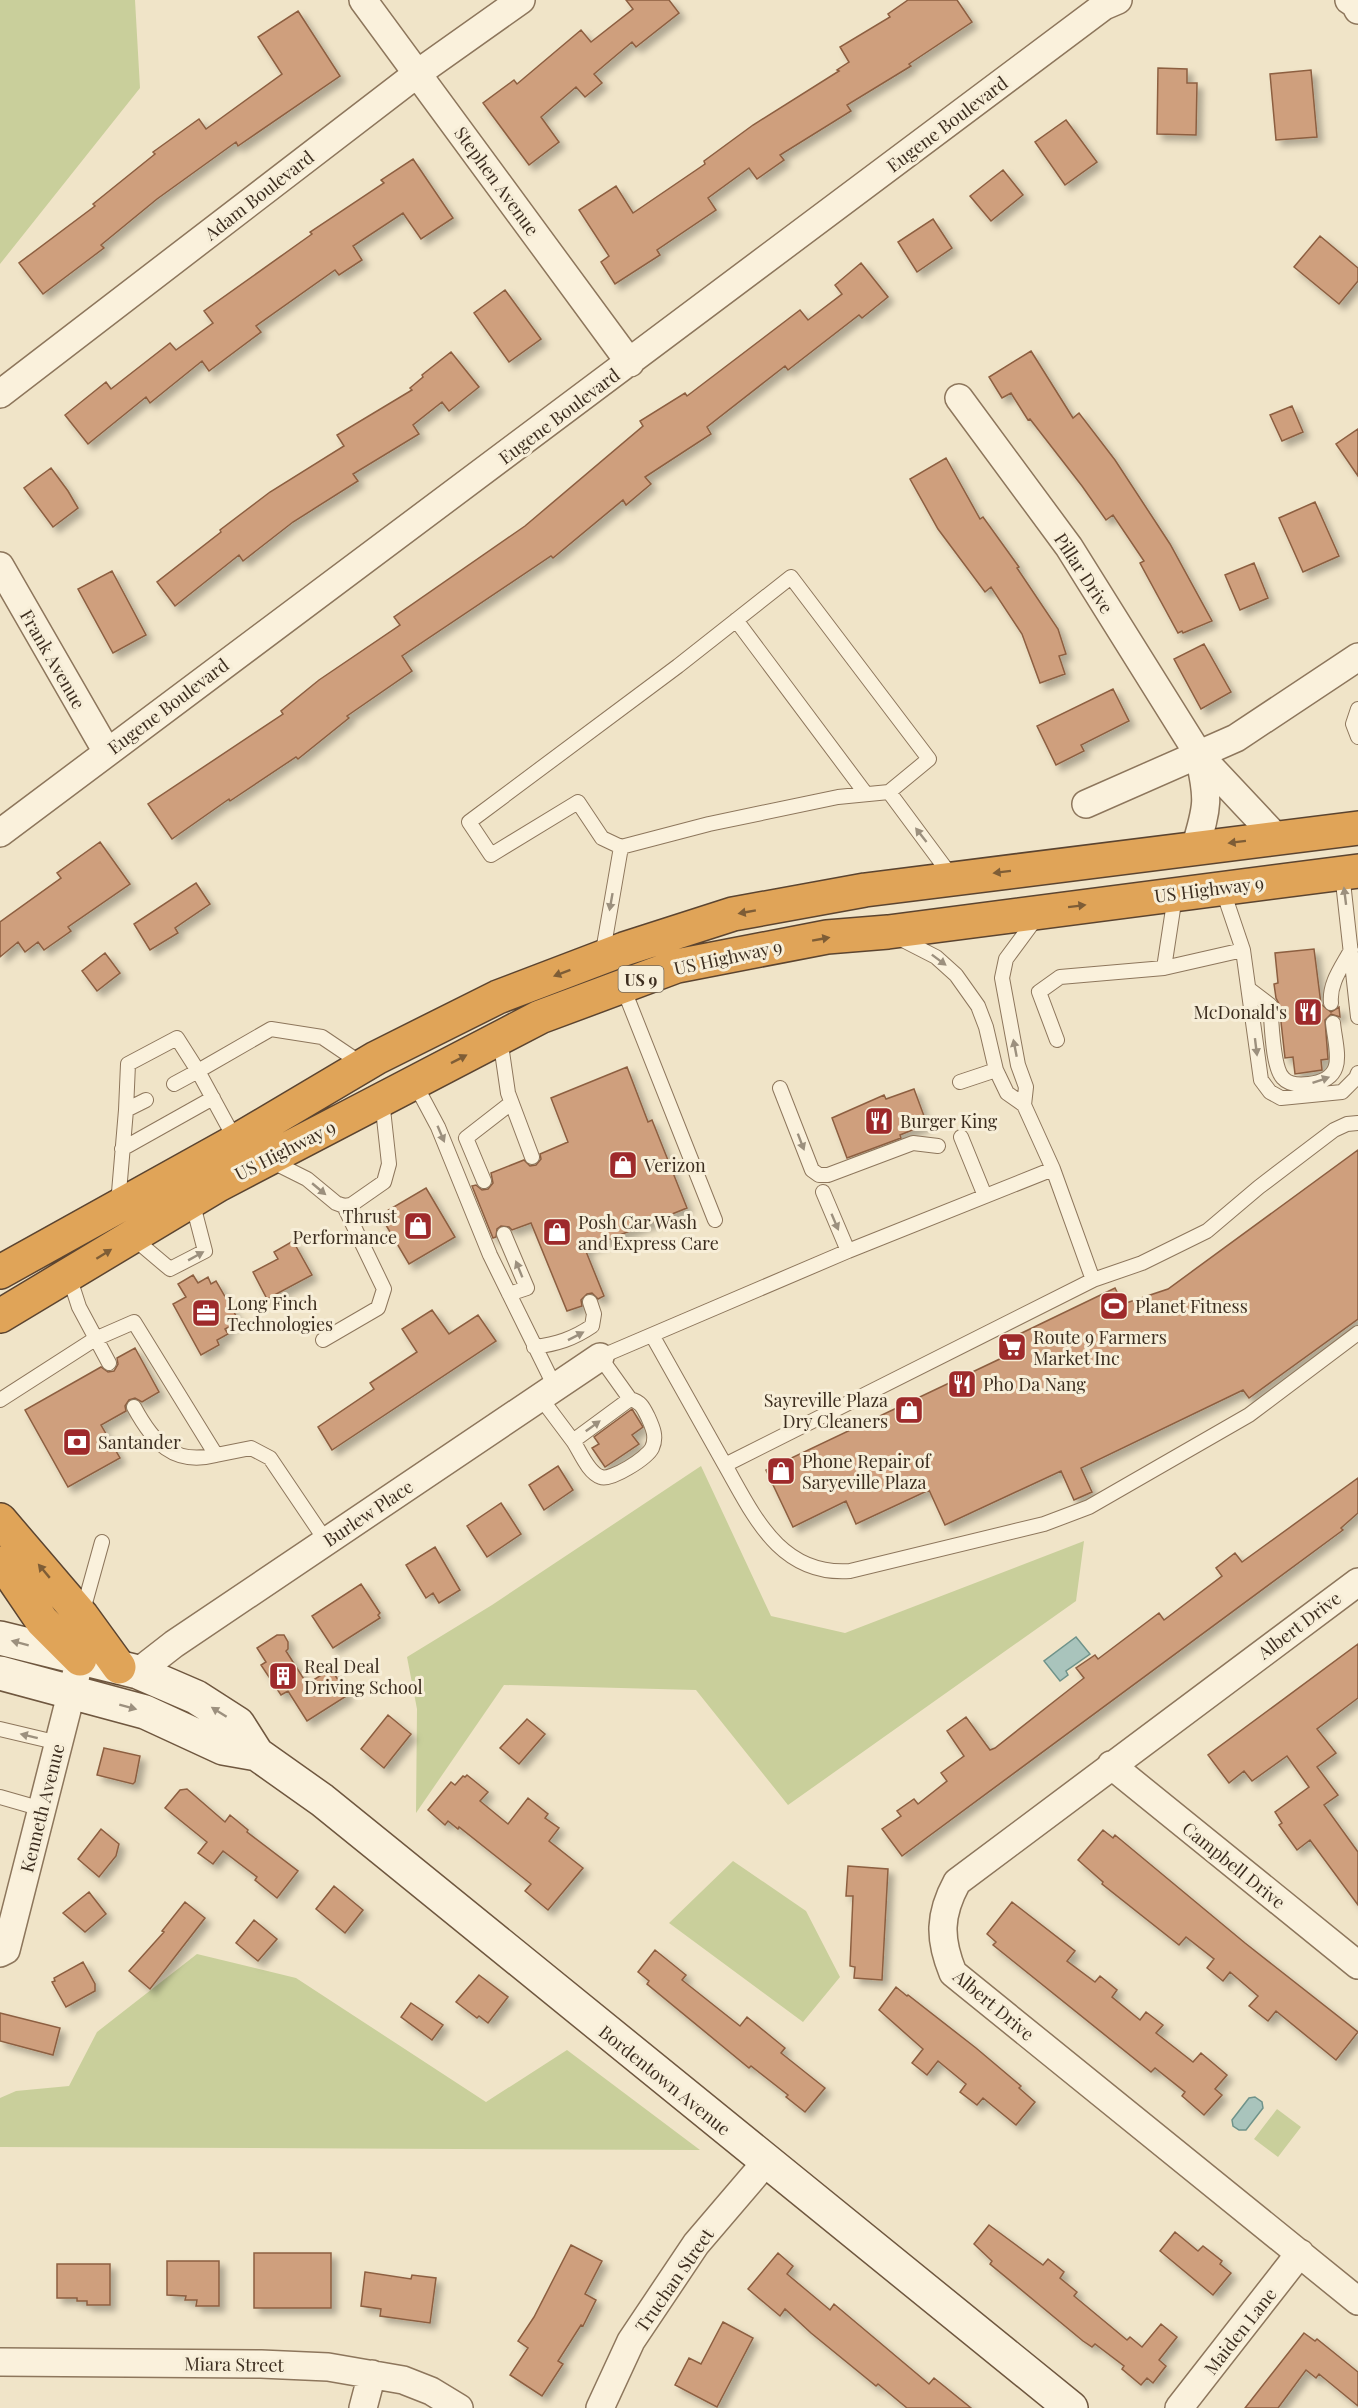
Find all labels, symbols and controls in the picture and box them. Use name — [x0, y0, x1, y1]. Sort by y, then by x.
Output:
street label: Eugene Boulevard — [882, 70, 1013, 177]
street label: Stephen Avenue — [449, 122, 545, 240]
street label: Adam Boulevard — [199, 144, 319, 246]
street label: Eugene Boulevard — [494, 362, 625, 469]
street label: Pillar Drive — [1049, 528, 1119, 618]
street label: Frank Avenue — [15, 605, 91, 713]
street label: Eugene Boulevard — [103, 652, 234, 759]
one-way arrow — [915, 828, 927, 843]
one-way arrow — [1228, 838, 1247, 847]
one-way arrow — [993, 868, 1012, 877]
street label: US Highway 9 — [1153, 870, 1265, 908]
one-way arrow — [1340, 887, 1349, 906]
one-way arrow — [607, 893, 616, 912]
one-way arrow — [1068, 901, 1087, 911]
one-way arrow — [738, 908, 757, 917]
street label: US Highway 9 — [672, 934, 784, 980]
one-way arrow — [812, 934, 831, 943]
one-way arrow — [930, 954, 946, 966]
road number: US 9 — [618, 966, 664, 992]
one-way arrow — [553, 968, 571, 978]
restaurant icon: McDonald's — [1292, 996, 1324, 1028]
place label: McDonald's — [1193, 1000, 1287, 1024]
one-way arrow — [1252, 1037, 1261, 1056]
one-way arrow — [1009, 1039, 1019, 1058]
one-way arrow — [451, 1054, 468, 1064]
one-way arrow — [1312, 1075, 1330, 1085]
restaurant icon: Burger King — [863, 1105, 895, 1137]
place label: Burger King — [900, 1109, 998, 1133]
street label: US Highway 9 — [230, 1114, 340, 1186]
one-way arrow — [437, 1125, 446, 1143]
one-way arrow — [796, 1134, 806, 1152]
shop icon: Verizon — [607, 1149, 639, 1181]
place label: Verizon — [643, 1153, 706, 1177]
one-way arrow — [311, 1182, 326, 1195]
place label: Thrust Performance — [293, 1204, 398, 1249]
shop icon: Thrust Performance — [402, 1210, 434, 1242]
place label: Posh Car Wash and Express Care — [578, 1210, 719, 1255]
one-way arrow — [831, 1213, 840, 1230]
shop icon: Posh Car Wash and Express Care — [541, 1216, 573, 1248]
one-way arrow — [96, 1248, 112, 1259]
one-way arrow — [188, 1251, 205, 1261]
one-way arrow — [514, 1260, 524, 1278]
sports icon: Planet Fitness — [1098, 1290, 1130, 1322]
place label: Long Finch Technologies — [227, 1291, 333, 1336]
place label: Planet Fitness — [1135, 1294, 1248, 1318]
office icon: Long Finch Technologies — [190, 1297, 222, 1329]
place label: Route 9 Farmers Market Inc — [1033, 1325, 1167, 1370]
one-way arrow — [567, 1331, 584, 1340]
supermarket icon: Route 9 Farmers Market Inc — [996, 1331, 1028, 1363]
restaurant icon: Pho Da Nang — [946, 1368, 978, 1400]
place label: Pho Da Nang — [983, 1372, 1086, 1396]
place label: Sayreville Plaza Dry Cleaners — [764, 1388, 888, 1433]
shop icon: Sayreville Plaza Dry Cleaners — [893, 1394, 925, 1426]
one-way arrow — [585, 1420, 601, 1432]
bank icon: Santander — [61, 1426, 93, 1458]
place label: Santander — [98, 1430, 181, 1454]
place label: Phone Repair of Saryeville Plaza — [802, 1449, 933, 1494]
shop icon: Phone Repair of Saryeville Plaza — [765, 1455, 797, 1487]
street label: Burlew Place — [318, 1474, 418, 1552]
one-way arrow — [38, 1564, 51, 1579]
street label: Albert Drive — [1252, 1586, 1345, 1665]
one-way arrow — [11, 1637, 29, 1647]
place label: Real Deal Driving School — [304, 1654, 423, 1699]
building icon: Real Deal Driving School — [267, 1660, 299, 1692]
one-way arrow — [119, 1703, 138, 1713]
one-way arrow — [211, 1706, 227, 1717]
one-way arrow — [20, 1731, 38, 1740]
street label: Kenneth Avenue — [14, 1741, 70, 1875]
street label: Campbell Drive — [1178, 1816, 1290, 1914]
street label: Albert Drive — [948, 1964, 1039, 2046]
street label: Bordentown Avenue — [594, 2019, 736, 2141]
street label: Truchan Street — [629, 2223, 719, 2337]
street label: Maiden Lane — [1199, 2283, 1281, 2379]
street label: Miara Street — [184, 2351, 285, 2377]

